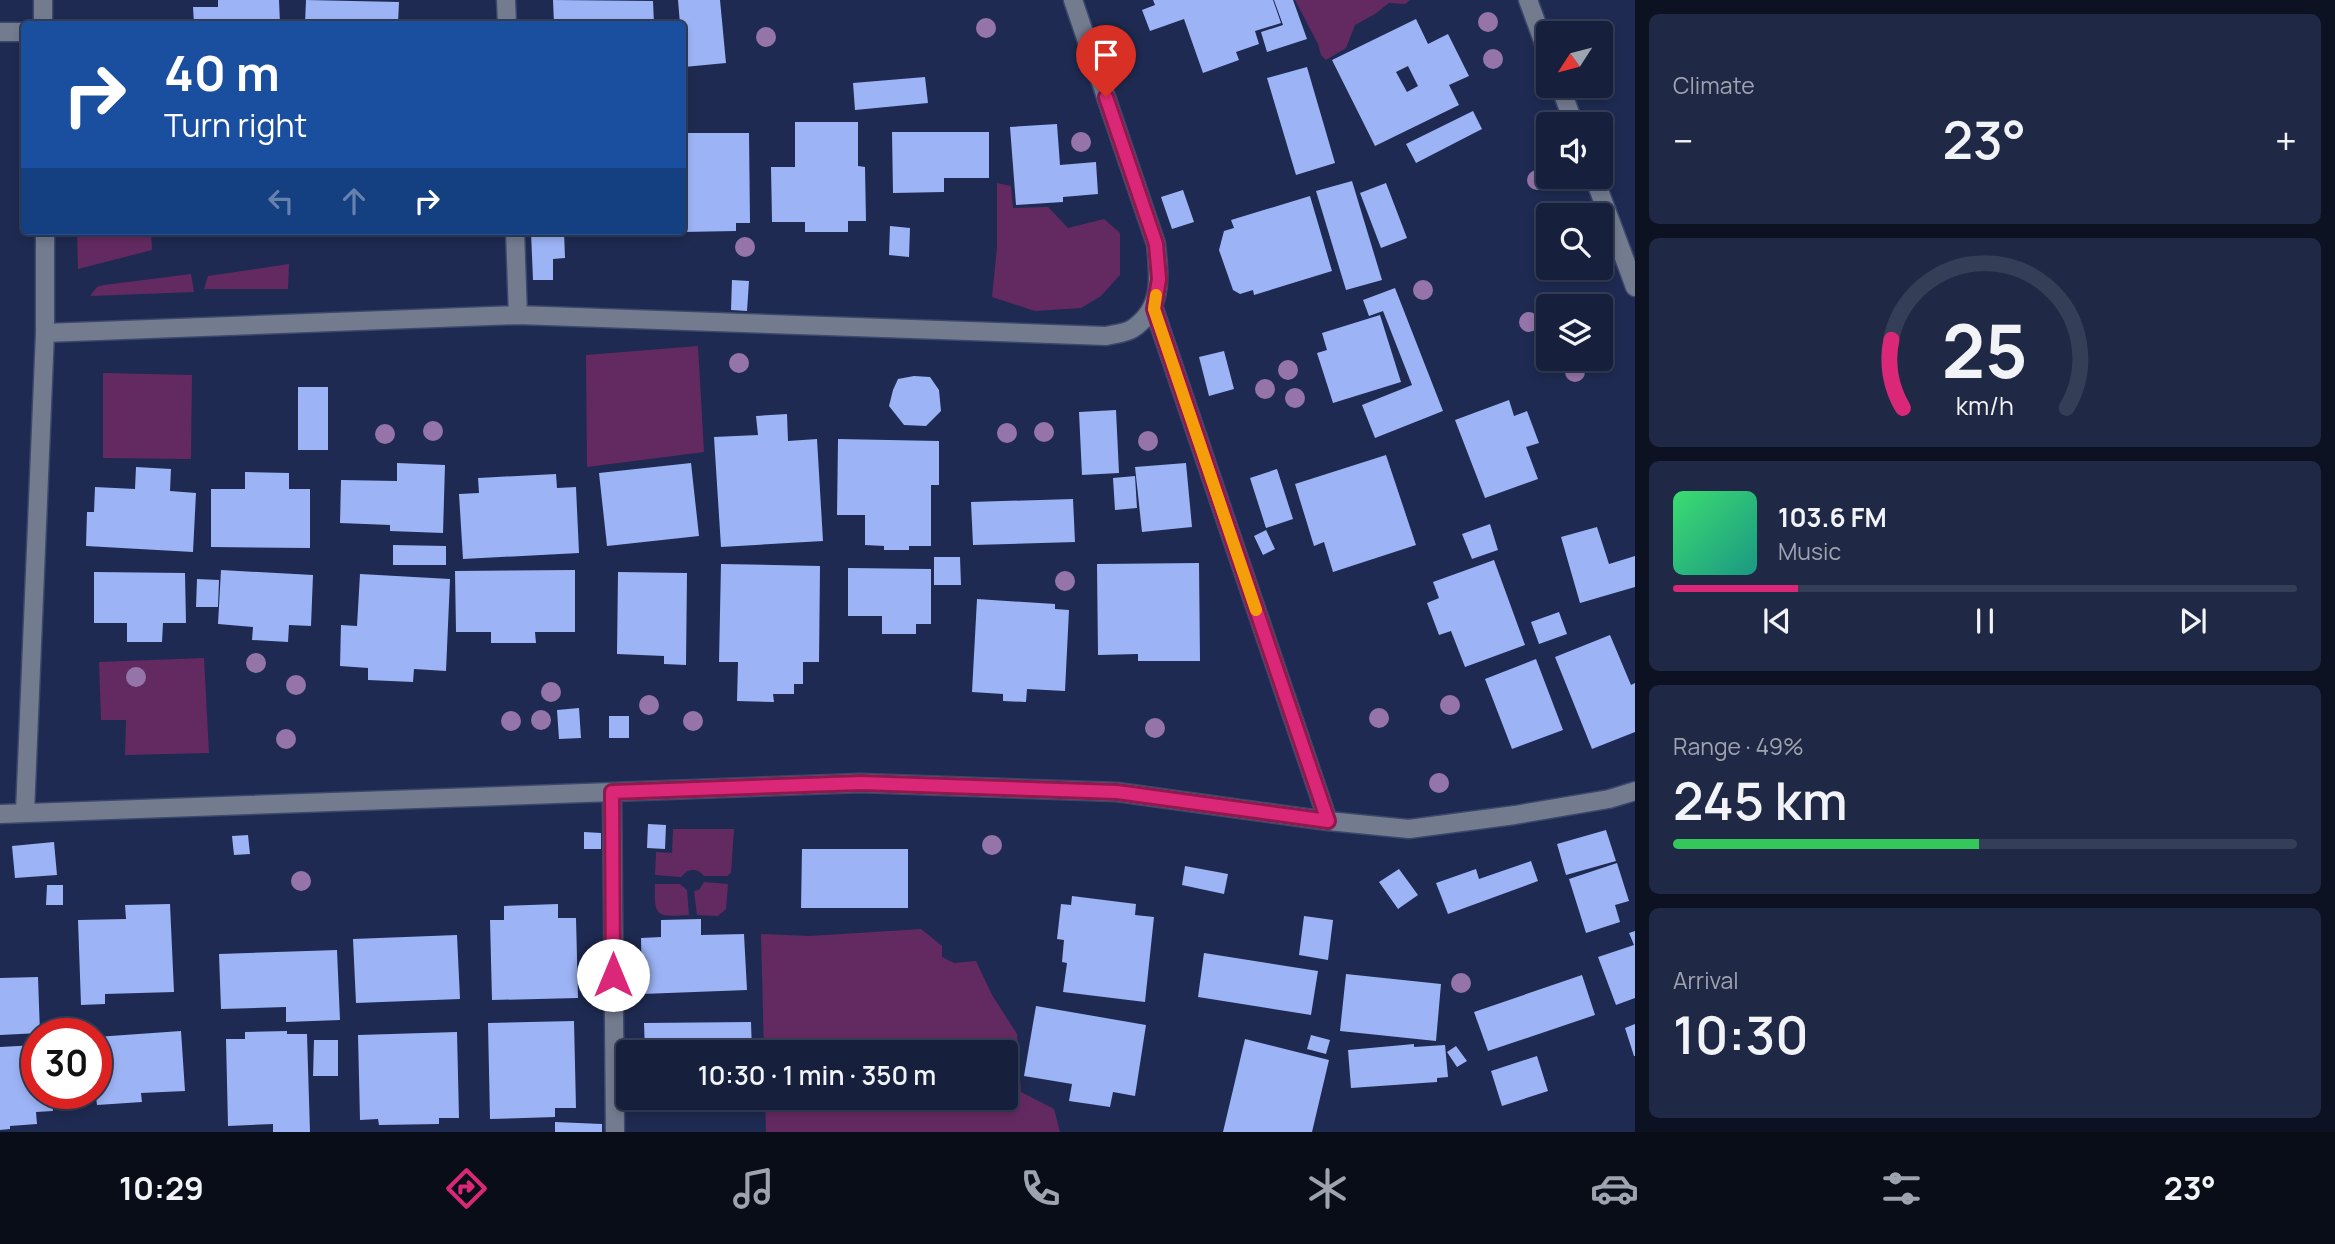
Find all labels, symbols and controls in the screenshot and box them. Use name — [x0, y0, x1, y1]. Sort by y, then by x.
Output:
north arrow — [1536, 21, 1614, 98]
map controls — [1536, 21, 1613, 371]
pin — [1076, 25, 1136, 97]
icon: arrive — [1087, 36, 1125, 74]
text: 40 m — [164, 39, 280, 106]
icon: right — [49, 49, 140, 140]
text: Climate — [1673, 69, 1755, 101]
text: Turn right — [164, 103, 307, 147]
text: 23° — [1942, 104, 2026, 175]
button: sound — [1536, 112, 1613, 189]
text: − — [1673, 114, 1694, 166]
text: + — [2275, 114, 2297, 166]
icon: left — [262, 182, 300, 220]
icon: ahead — [335, 182, 373, 220]
icon: right — [408, 182, 446, 220]
button: search — [1536, 203, 1613, 280]
button: layers — [1536, 294, 1613, 371]
text: 25 — [1942, 301, 2028, 401]
text: km/h — [1956, 388, 2014, 423]
text: 103.6 FM — [1778, 499, 1887, 535]
text: Music — [1778, 535, 1841, 567]
icon: previous — [1758, 602, 1796, 640]
icon: pause — [1966, 602, 2004, 640]
icon: next — [2174, 602, 2212, 640]
text: Range · 49% — [1673, 730, 1804, 762]
text: 245 km — [1673, 765, 1848, 836]
position arrow — [576, 938, 650, 1012]
text: Arrival — [1673, 964, 1739, 996]
text: 10:30 — [1673, 999, 1809, 1070]
speed limit sign: 30 — [21, 1018, 112, 1109]
text: 10:30 · 1 min · 350 m — [698, 1057, 936, 1093]
icon: directions — [442, 1164, 491, 1213]
icon: music — [729, 1164, 778, 1213]
icon: phone — [1016, 1164, 1065, 1213]
icon: climate — [1303, 1164, 1352, 1213]
icon: car — [1590, 1164, 1639, 1213]
icon: filters — [1877, 1164, 1926, 1213]
text: 10:29 — [119, 1166, 204, 1210]
text: 23° — [2164, 1166, 2216, 1210]

